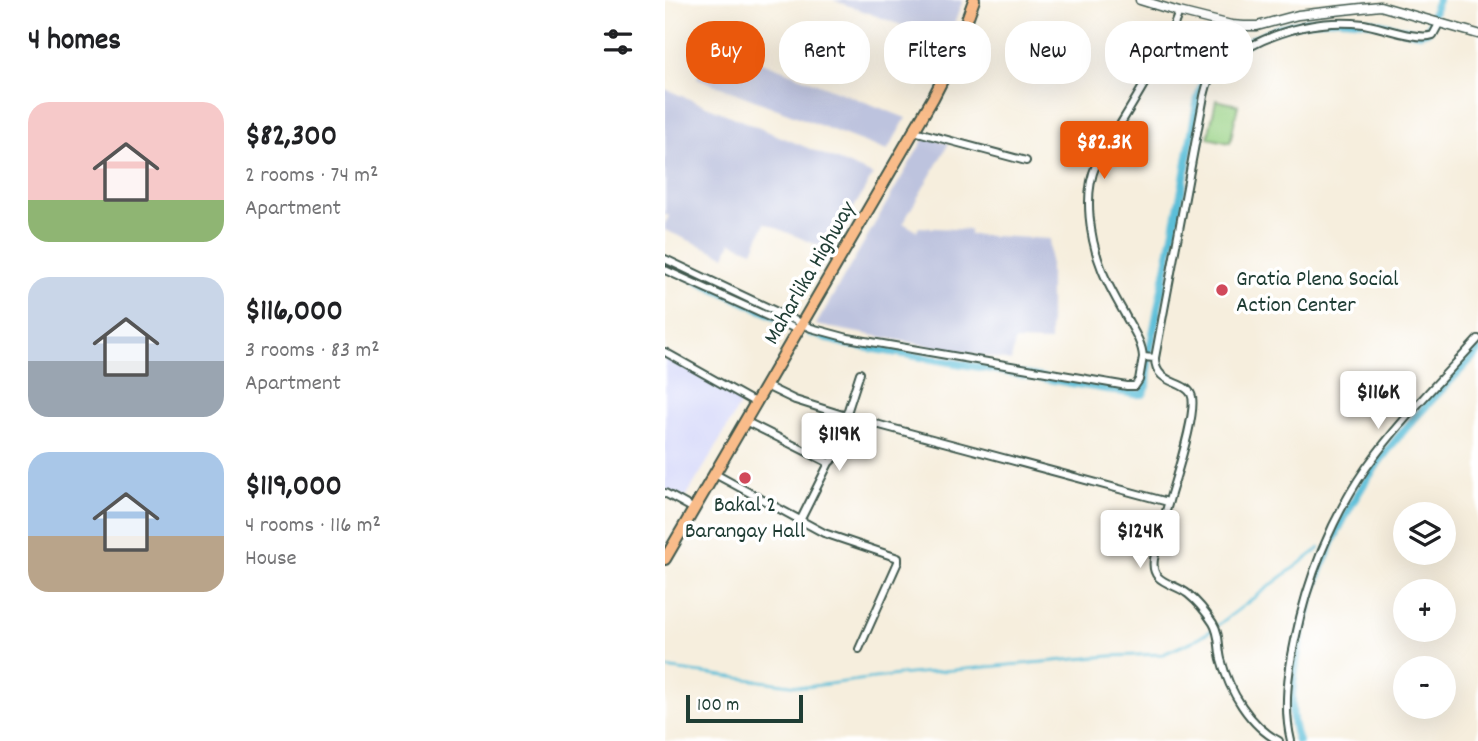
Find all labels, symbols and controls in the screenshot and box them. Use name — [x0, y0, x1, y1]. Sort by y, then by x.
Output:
text: 4 homes — [28, 21, 121, 64]
chip: Buy — [686, 21, 765, 84]
chip: Rent — [779, 21, 870, 84]
chip: Filters — [884, 21, 991, 84]
chip: New — [1005, 21, 1091, 84]
chip: Apartment — [1105, 21, 1253, 84]
icon: filters — [599, 23, 637, 61]
text: $82,300 — [245, 117, 337, 160]
pin: $82.3K — [1047, 122, 1161, 181]
text: $82.3K — [1076, 127, 1132, 160]
icon: home — [84, 130, 168, 214]
text: 2 rooms · 74 m² — [245, 160, 378, 193]
text: Apartment — [245, 193, 341, 226]
street label: Maharlika Highway — [757, 195, 866, 352]
place label: Gratia Plena Social Action Center — [1236, 264, 1399, 323]
marker: Gratia Plena Social Action Center — [1214, 282, 1230, 298]
text: $116,000 — [245, 292, 343, 335]
icon: home — [84, 305, 168, 389]
text: 3 rooms · 83 m² — [245, 335, 380, 368]
text: Apartment — [245, 368, 341, 401]
pin: $116K — [1329, 372, 1427, 431]
text: $116K — [1356, 377, 1400, 410]
pin: $119K — [790, 414, 888, 473]
text: $119K — [818, 419, 860, 452]
text: $119,000 — [245, 467, 342, 510]
marker: Bakal 2 Barangay Hall — [737, 470, 753, 486]
icon: home — [84, 480, 168, 564]
place label: Bakal 2 Barangay Hall — [685, 490, 806, 549]
map controls — [1393, 502, 1456, 719]
button: layers — [1393, 502, 1456, 565]
text: 4 rooms · 116 m² — [245, 510, 381, 543]
pin: $124K — [1091, 510, 1189, 570]
text: $124K — [1117, 516, 1163, 549]
text: House — [245, 543, 297, 576]
button: + — [1393, 579, 1456, 642]
button: − — [1393, 656, 1456, 719]
scale bar — [686, 692, 803, 724]
text: 100 m — [697, 693, 739, 720]

